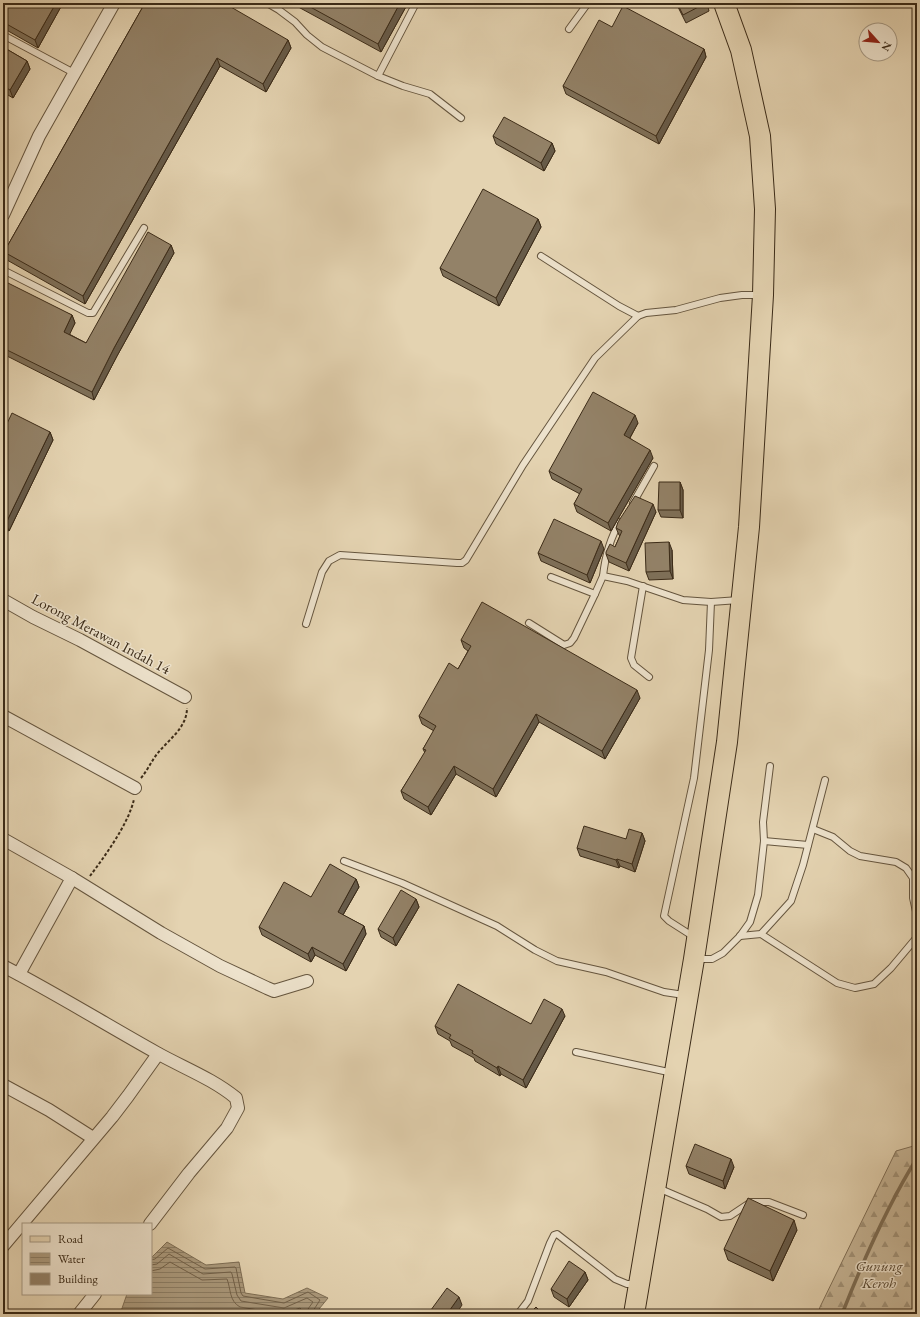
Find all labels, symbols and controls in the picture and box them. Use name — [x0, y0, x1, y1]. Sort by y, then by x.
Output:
north arrow — [858, 22, 898, 62]
text: N — [879, 39, 895, 54]
street label: Lorong Merawan Indah 14 — [29, 589, 175, 679]
legend — [22, 1223, 152, 1295]
text: Road — [58, 1231, 84, 1247]
text: Water — [58, 1251, 85, 1267]
park label: Gunung Keroh — [855, 1256, 903, 1292]
text: Building — [58, 1271, 99, 1287]

